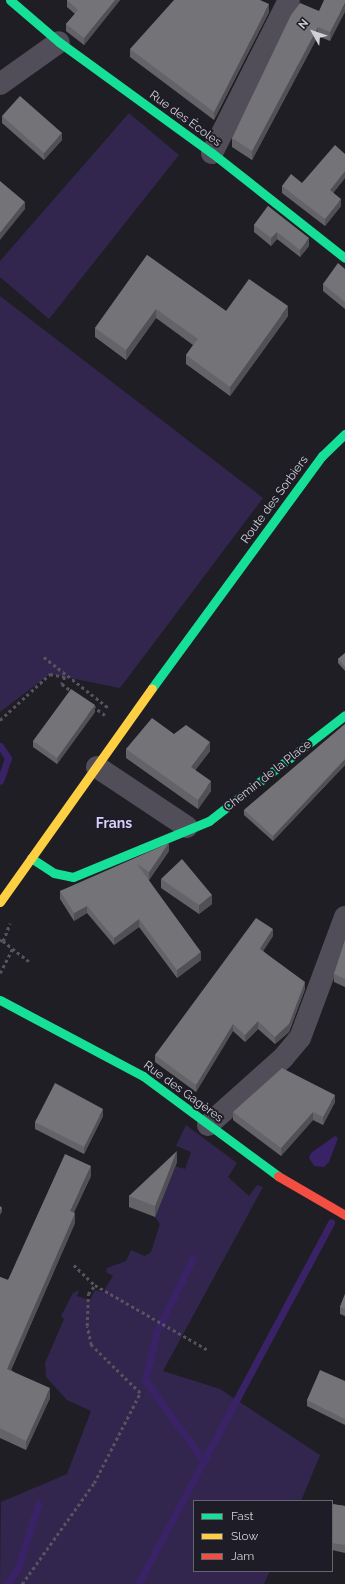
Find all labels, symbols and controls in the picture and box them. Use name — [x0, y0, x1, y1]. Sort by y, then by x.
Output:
north arrow — [293, 12, 333, 52]
text: N — [296, 17, 311, 31]
street label: Rue des Écoles — [146, 88, 224, 150]
street label: Route des Sorbiers — [238, 453, 312, 547]
street label: Chemin de la Place — [221, 737, 315, 815]
district label: Frans — [96, 815, 132, 831]
street label: Rue des Gagères — [140, 1058, 226, 1126]
legend — [193, 1500, 333, 1572]
text: Fast — [231, 1509, 254, 1523]
text: Slow — [231, 1529, 258, 1543]
text: Jam — [231, 1549, 254, 1563]

